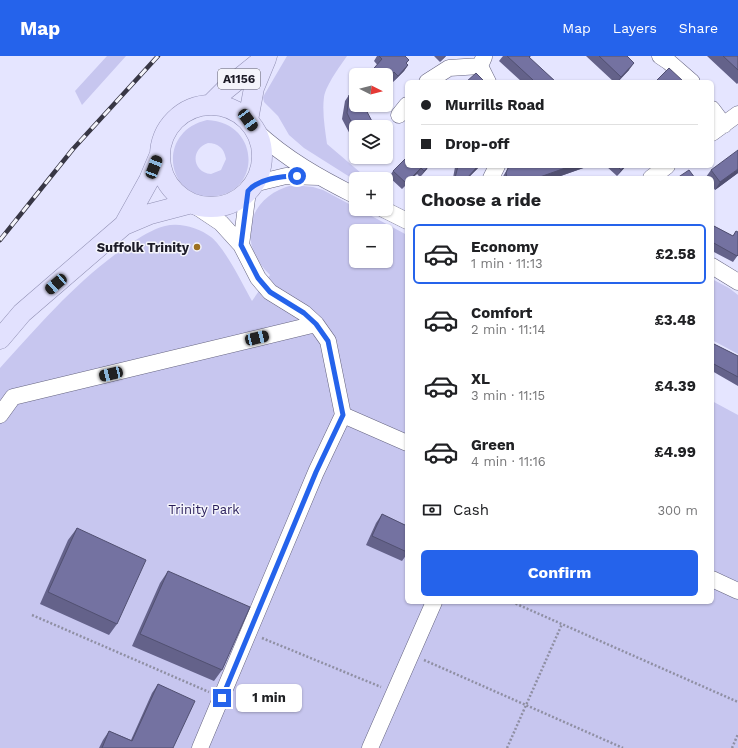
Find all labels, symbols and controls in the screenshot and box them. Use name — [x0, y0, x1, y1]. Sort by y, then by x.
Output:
text: Map — [20, 17, 60, 40]
text: Map — [562, 20, 591, 36]
text: Layers — [613, 20, 657, 36]
text: Share — [679, 20, 718, 36]
north arrow — [349, 68, 393, 112]
map controls — [349, 68, 393, 268]
road number: A1156 — [218, 69, 260, 89]
text: Murrills Road — [445, 96, 544, 114]
car — [236, 107, 260, 133]
button: layers — [349, 120, 393, 164]
text: Drop-off — [445, 135, 510, 153]
car — [144, 154, 164, 180]
route start — [288, 167, 306, 185]
button: + — [349, 172, 393, 216]
text: Choose a ride — [421, 189, 541, 210]
button: − — [349, 224, 393, 268]
icon: car — [423, 236, 459, 272]
text: Economy — [471, 238, 538, 256]
place label: Suffolk Trinity — [97, 240, 190, 255]
marker: Suffolk Trinity — [192, 242, 202, 252]
text: £2.58 — [655, 245, 696, 263]
text: 1 min · 11:13 — [471, 256, 543, 271]
car — [43, 272, 69, 296]
icon: car — [423, 302, 459, 338]
text: Comfort — [471, 304, 532, 322]
text: £3.48 — [654, 311, 696, 329]
text: 2 min · 11:14 — [471, 322, 545, 337]
car — [244, 329, 270, 347]
car — [98, 365, 124, 383]
icon: car — [423, 368, 459, 404]
text: XL — [471, 370, 490, 388]
text: £4.39 — [655, 377, 696, 395]
text: 3 min · 11:15 — [471, 388, 545, 403]
icon: car — [423, 434, 459, 470]
text: Green — [471, 436, 515, 454]
text: £4.99 — [654, 443, 696, 461]
text: 4 min · 11:16 — [471, 454, 546, 469]
icon: cash — [421, 499, 443, 521]
text: Cash — [453, 501, 489, 519]
park label: Trinity Park — [168, 502, 240, 517]
text: 300 m — [657, 503, 698, 518]
button: Confirm — [421, 550, 698, 596]
callout: 1 min — [236, 684, 302, 712]
route end — [213, 689, 231, 707]
text: 1 min — [252, 690, 286, 705]

